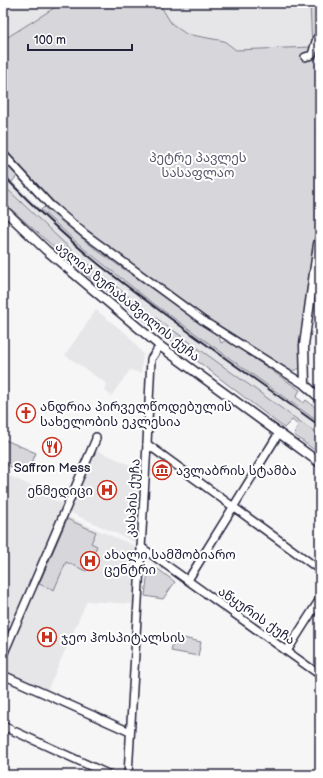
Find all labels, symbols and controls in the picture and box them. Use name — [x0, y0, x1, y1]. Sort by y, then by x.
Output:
scale bar — [28, 26, 132, 52]
text: 100 m — [34, 33, 66, 48]
park label: პეტრე პავლეს სასაფლაო — [149, 150, 247, 181]
street label: ავლიპ ზურაბაშვილის ქუჩა — [52, 239, 203, 365]
place label: ანდრია პირველწოდებულის სახელობის ეკლესია — [40, 399, 232, 430]
church icon: ანდრია პირველწოდებულის სახელობის ეკლესია — [15, 402, 37, 424]
restaurant icon: Saffron Mess — [41, 436, 63, 458]
street label: კასპის ქუჩა — [122, 458, 144, 538]
museum icon: ავლაბრის სტამბა — [151, 459, 173, 481]
place label: Saffron Mess — [14, 460, 91, 476]
place label: ავლაბრის სტამბა — [176, 463, 297, 479]
hospital icon: ენმედიცი — [96, 479, 118, 501]
place label: ენმედიცი — [27, 483, 93, 499]
place label: ახალი სამშობიარო ცენტრი — [104, 547, 236, 578]
hospital icon: ახალი სამშობიარო ცენტრი — [79, 550, 101, 572]
street label: აწყურის ქუჩა — [215, 583, 298, 648]
hospital icon: ჯეო ჰოსპიტალსის — [36, 626, 58, 648]
place label: ჯეო ჰოსპიტალსის — [61, 630, 185, 646]

